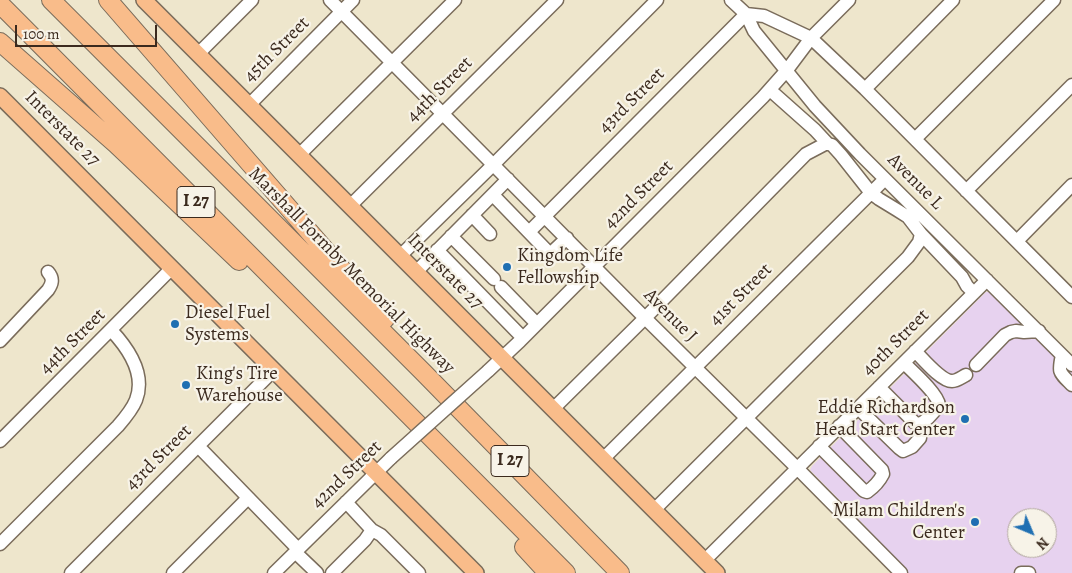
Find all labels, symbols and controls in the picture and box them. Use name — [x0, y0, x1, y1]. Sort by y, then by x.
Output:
street label: 45th Street — [239, 12, 315, 88]
scale bar — [18, 15, 160, 47]
text: 100 m — [23, 24, 60, 44]
street label: 44th Street — [402, 52, 478, 128]
street label: 43rd Street — [594, 63, 670, 139]
street label: Interstate 27 — [19, 86, 105, 172]
street label: Avenue L — [882, 149, 948, 215]
street label: 42nd Street — [600, 156, 678, 234]
street label: Marshall Formby Memorial Highway — [243, 163, 459, 379]
road number: I 27 — [177, 186, 215, 218]
street label: Interstate 27 — [402, 229, 488, 315]
place label: Kingdom Life Fellowship — [517, 245, 623, 289]
street label: 41st Street — [705, 259, 777, 331]
marker: Kingdom Life Fellowship — [501, 261, 513, 273]
street label: Avenue J — [638, 284, 702, 348]
place label: Diesel Fuel Systems — [185, 302, 270, 346]
street label: 44th Street — [35, 304, 111, 380]
street label: 40th Street — [858, 305, 934, 381]
marker: Diesel Fuel Systems — [169, 318, 181, 330]
place label: King's Tire Warehouse — [196, 363, 283, 407]
marker: King's Tire Warehouse — [180, 379, 192, 391]
place label: Eddie Richardson Head Start Center — [815, 397, 955, 441]
marker: Eddie Richardson Head Start Center — [959, 413, 971, 425]
street label: 43rd Street — [121, 420, 197, 496]
street label: 42nd Street — [307, 436, 387, 514]
road number: I 27 — [491, 446, 529, 476]
place label: Milam Children's Center — [833, 500, 965, 544]
north arrow — [1007, 508, 1057, 558]
marker: Milam Children's Center — [969, 516, 981, 528]
text: N — [1032, 533, 1053, 554]

